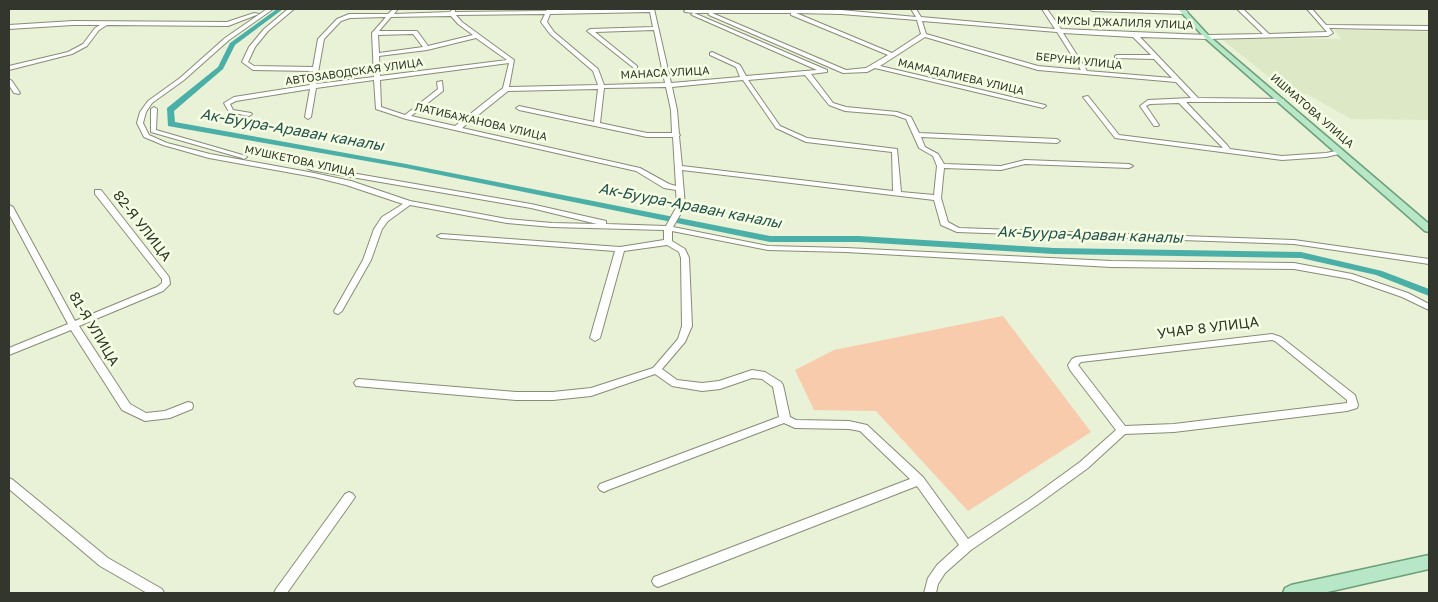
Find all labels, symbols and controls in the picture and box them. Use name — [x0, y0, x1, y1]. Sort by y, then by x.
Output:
street label: МУСЫ ДЖАЛИЛЯ УЛИЦА — [1057, 14, 1193, 32]
street label: БЕРУНИ УЛИЦА — [1035, 50, 1123, 72]
street label: АВТОЗАВОДСКАЯ УЛИЦА — [284, 56, 424, 88]
street label: МАМАДАЛИЕВА УЛИЦА — [897, 56, 1025, 98]
street label: МАНАСА УЛИЦА — [620, 64, 710, 82]
street label: ИШМАТОВА УЛИЦА — [1268, 71, 1356, 151]
street label: ЛАТИБАЖАНОВА УЛИЦА — [414, 100, 548, 144]
water label: Ак-Буура-Араван каналы — [199, 105, 385, 155]
street label: МУШКЕТОВА УЛИЦА — [243, 143, 357, 179]
water label: Ак-Буура-Араван каналы — [597, 179, 783, 233]
street label: 82-Я УЛИЦА — [109, 187, 175, 265]
water label: Ак-Буура-Араван каналы — [997, 223, 1183, 247]
street label: 81-Я УЛИЦА — [65, 289, 123, 369]
street label: УЧАР 8 УЛИЦА — [1156, 313, 1260, 343]

